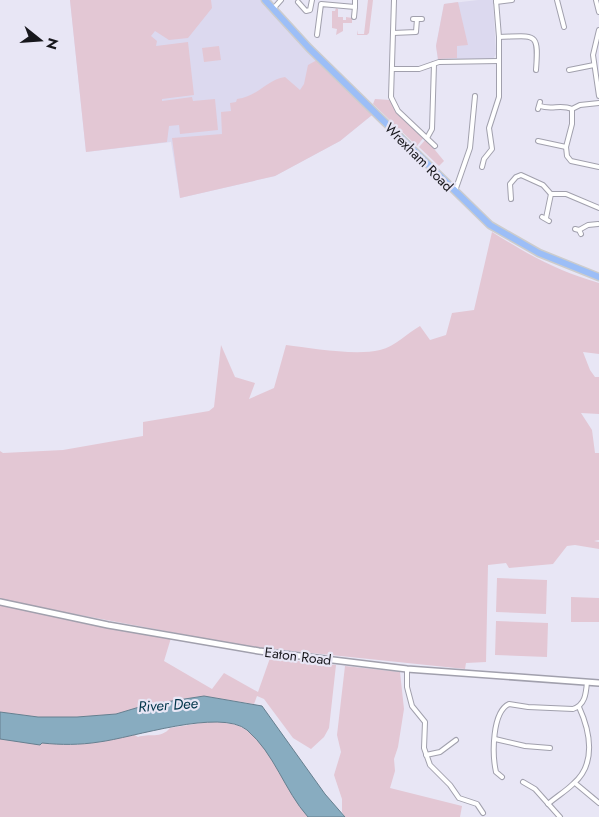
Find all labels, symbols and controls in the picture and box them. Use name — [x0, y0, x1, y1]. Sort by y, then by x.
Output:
north arrow — [15, 15, 65, 65]
text: N — [41, 36, 64, 52]
street label: Wrexham Road — [380, 118, 458, 196]
street label: Eaton Road — [263, 642, 333, 670]
water label: River Dee — [137, 692, 199, 718]

